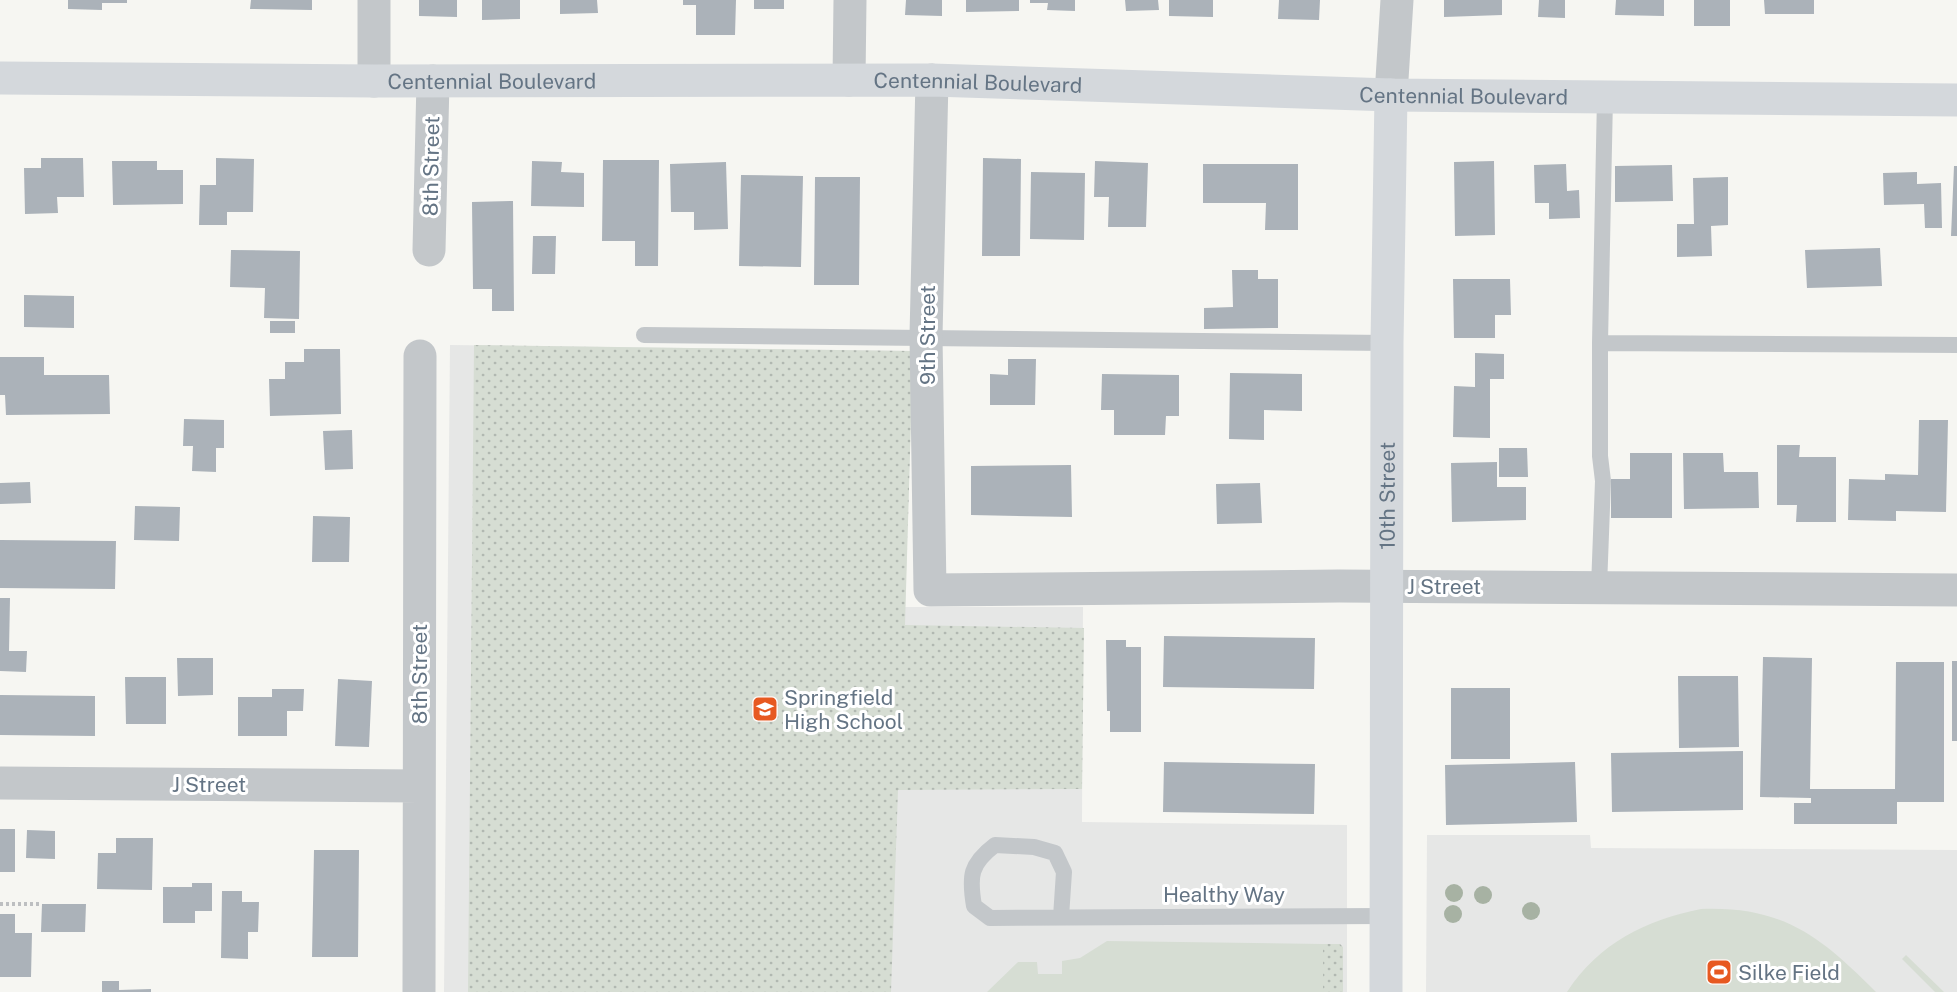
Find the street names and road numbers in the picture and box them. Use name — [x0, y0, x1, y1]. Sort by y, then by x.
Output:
street label: Centennial Boulevard — [874, 67, 1083, 97]
street label: Centennial Boulevard — [388, 68, 596, 93]
street label: Centennial Boulevard — [1359, 81, 1568, 109]
street label: 8th Street — [418, 116, 444, 216]
street label: 9th Street — [915, 285, 940, 385]
street label: 10th Street — [1374, 442, 1399, 550]
street label: J Street — [1407, 574, 1481, 599]
street label: 8th Street — [407, 624, 432, 724]
street label: J Street — [172, 772, 246, 797]
street label: Healthy Way — [1163, 882, 1285, 907]

